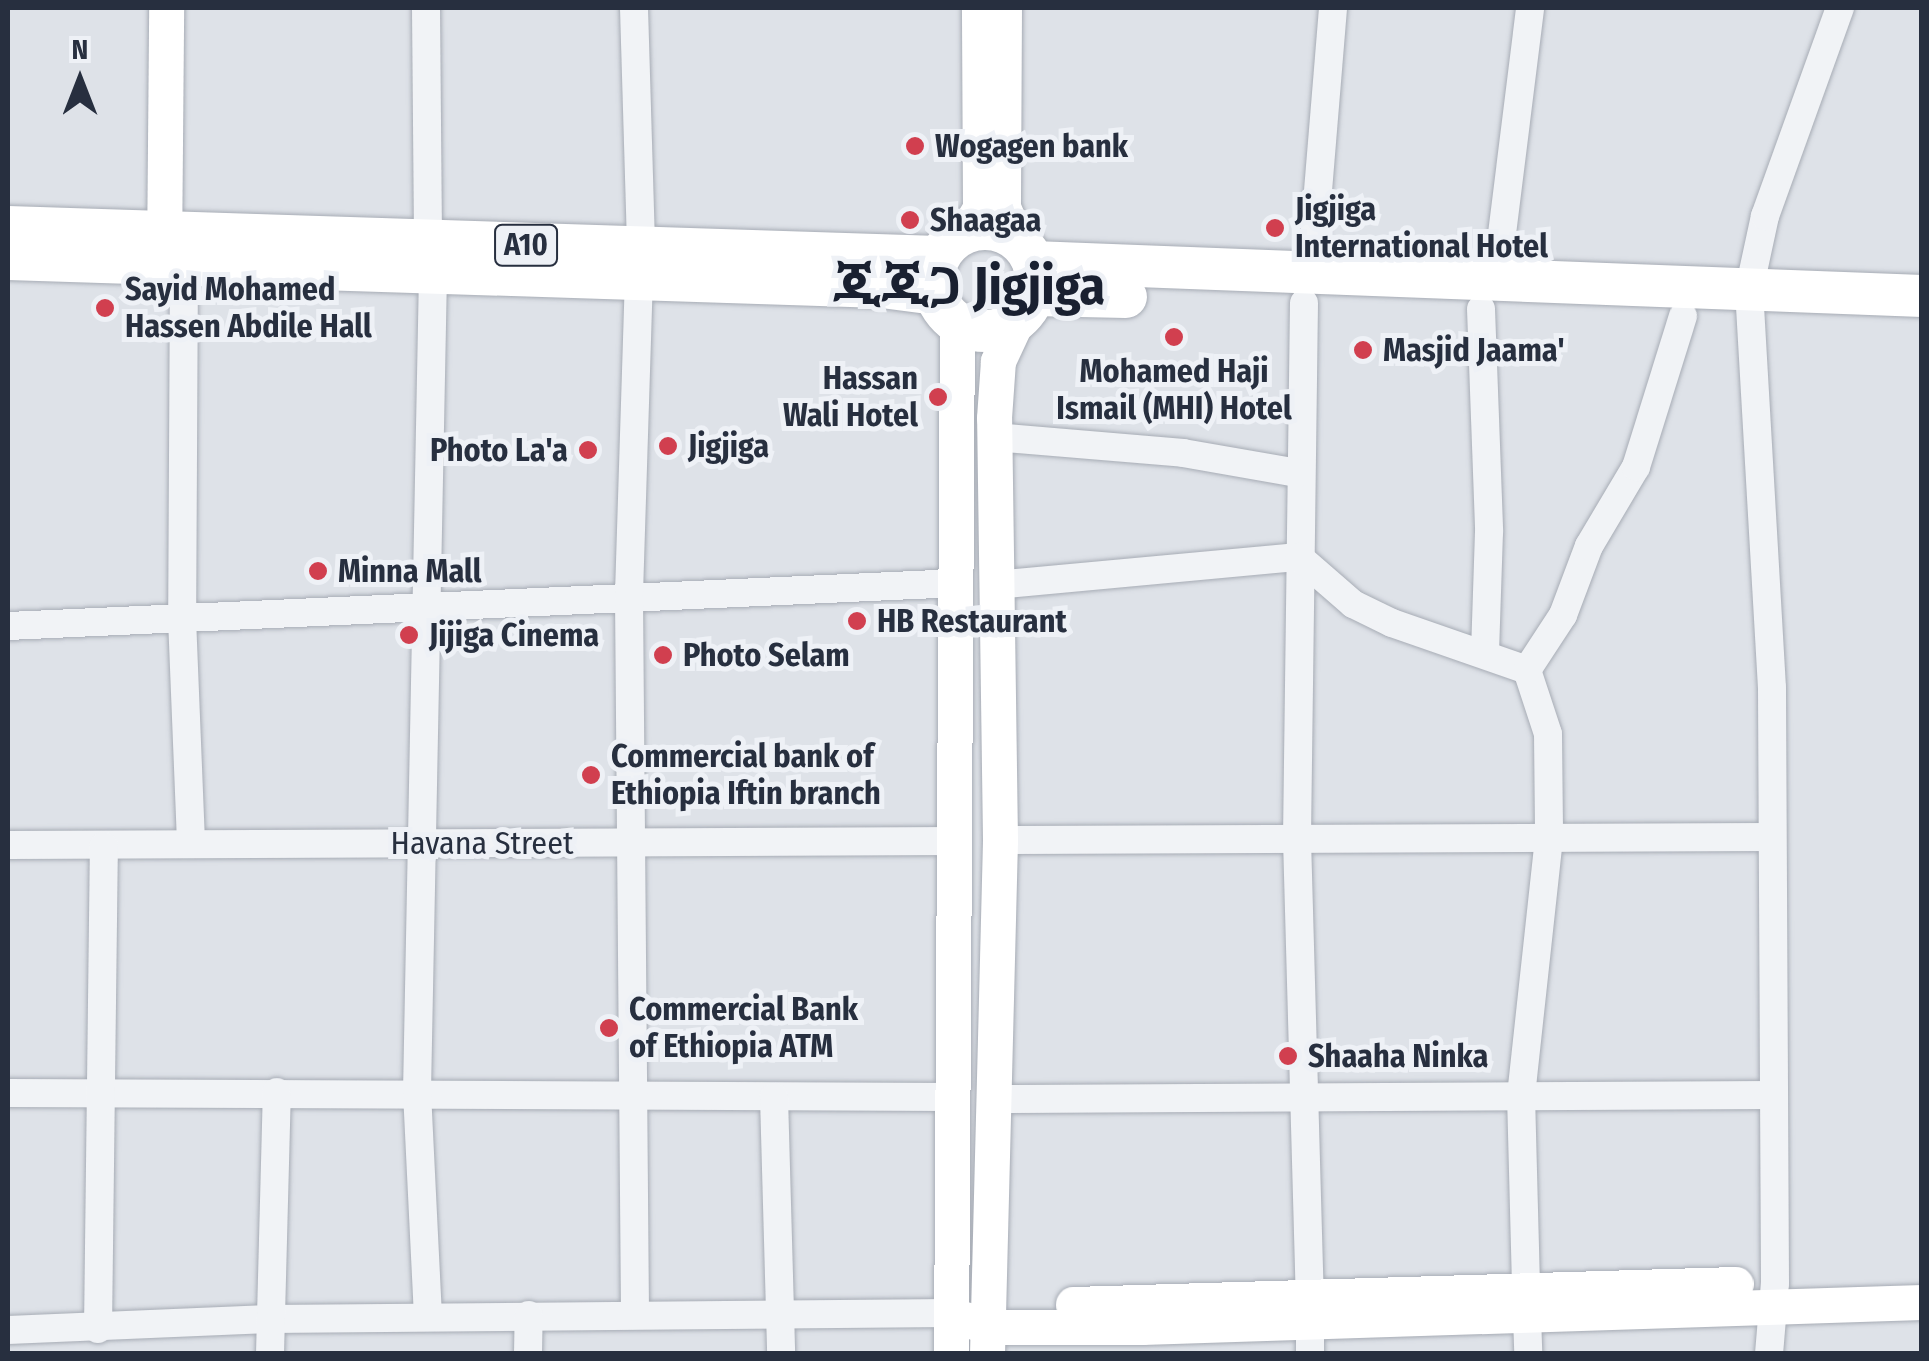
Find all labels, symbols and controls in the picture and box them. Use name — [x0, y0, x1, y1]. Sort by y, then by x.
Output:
north arrow — [30, 30, 130, 130]
text: N — [72, 33, 88, 66]
place label: Wogagen bank — [935, 127, 1128, 165]
marker: Wogagen bank — [904, 135, 926, 157]
place label: Jigjiga International Hotel — [1295, 191, 1548, 266]
place label: Shaagaa — [930, 201, 1042, 239]
marker: Shaagaa — [899, 209, 921, 231]
marker: Jigjiga International Hotel — [1264, 217, 1286, 239]
road number: A10 — [494, 220, 558, 270]
district label: ጂጂጋ Jigjiga — [833, 256, 1105, 318]
place label: Sayid Mohamed Hassen Abdile Hall — [125, 271, 372, 346]
marker: Sayid Mohamed Hassen Abdile Hall — [94, 297, 116, 319]
marker: Mohamed Haji Ismail (MHI) Hotel — [1163, 326, 1185, 348]
place label: Masjid Jaama' — [1383, 331, 1565, 369]
marker: Masjid Jaama' — [1352, 339, 1374, 361]
place label: Mohamed Haji Ismail (MHI) Hotel — [1056, 353, 1292, 428]
place label: Hassan Wali Hotel — [783, 360, 918, 435]
marker: Hassan Wali Hotel — [927, 386, 949, 408]
place label: Jigjiga — [688, 427, 769, 465]
place label: Photo La'a — [430, 431, 568, 469]
marker: Jigjiga — [657, 435, 679, 457]
marker: Photo La'a — [577, 439, 599, 461]
place label: Minna Mall — [338, 552, 482, 590]
marker: Minna Mall — [307, 560, 329, 582]
place label: HB Restaurant — [877, 602, 1067, 640]
marker: HB Restaurant — [846, 610, 868, 632]
place label: Jijiga Cinema — [429, 616, 599, 654]
marker: Jijiga Cinema — [398, 624, 420, 646]
place label: Photo Selam — [683, 636, 850, 674]
marker: Photo Selam — [652, 644, 674, 666]
place label: Commercial bank of Ethiopia Iftin branch — [611, 738, 881, 813]
marker: Commercial bank of Ethiopia Iftin branch — [580, 764, 602, 786]
street label: Havana Street — [391, 824, 573, 862]
place label: Commercial Bank of Ethiopia ATM — [629, 991, 858, 1066]
marker: Commercial Bank of Ethiopia ATM — [598, 1017, 620, 1039]
place label: Shaaha Ninka — [1308, 1037, 1488, 1075]
marker: Shaaha Ninka — [1277, 1045, 1299, 1067]

